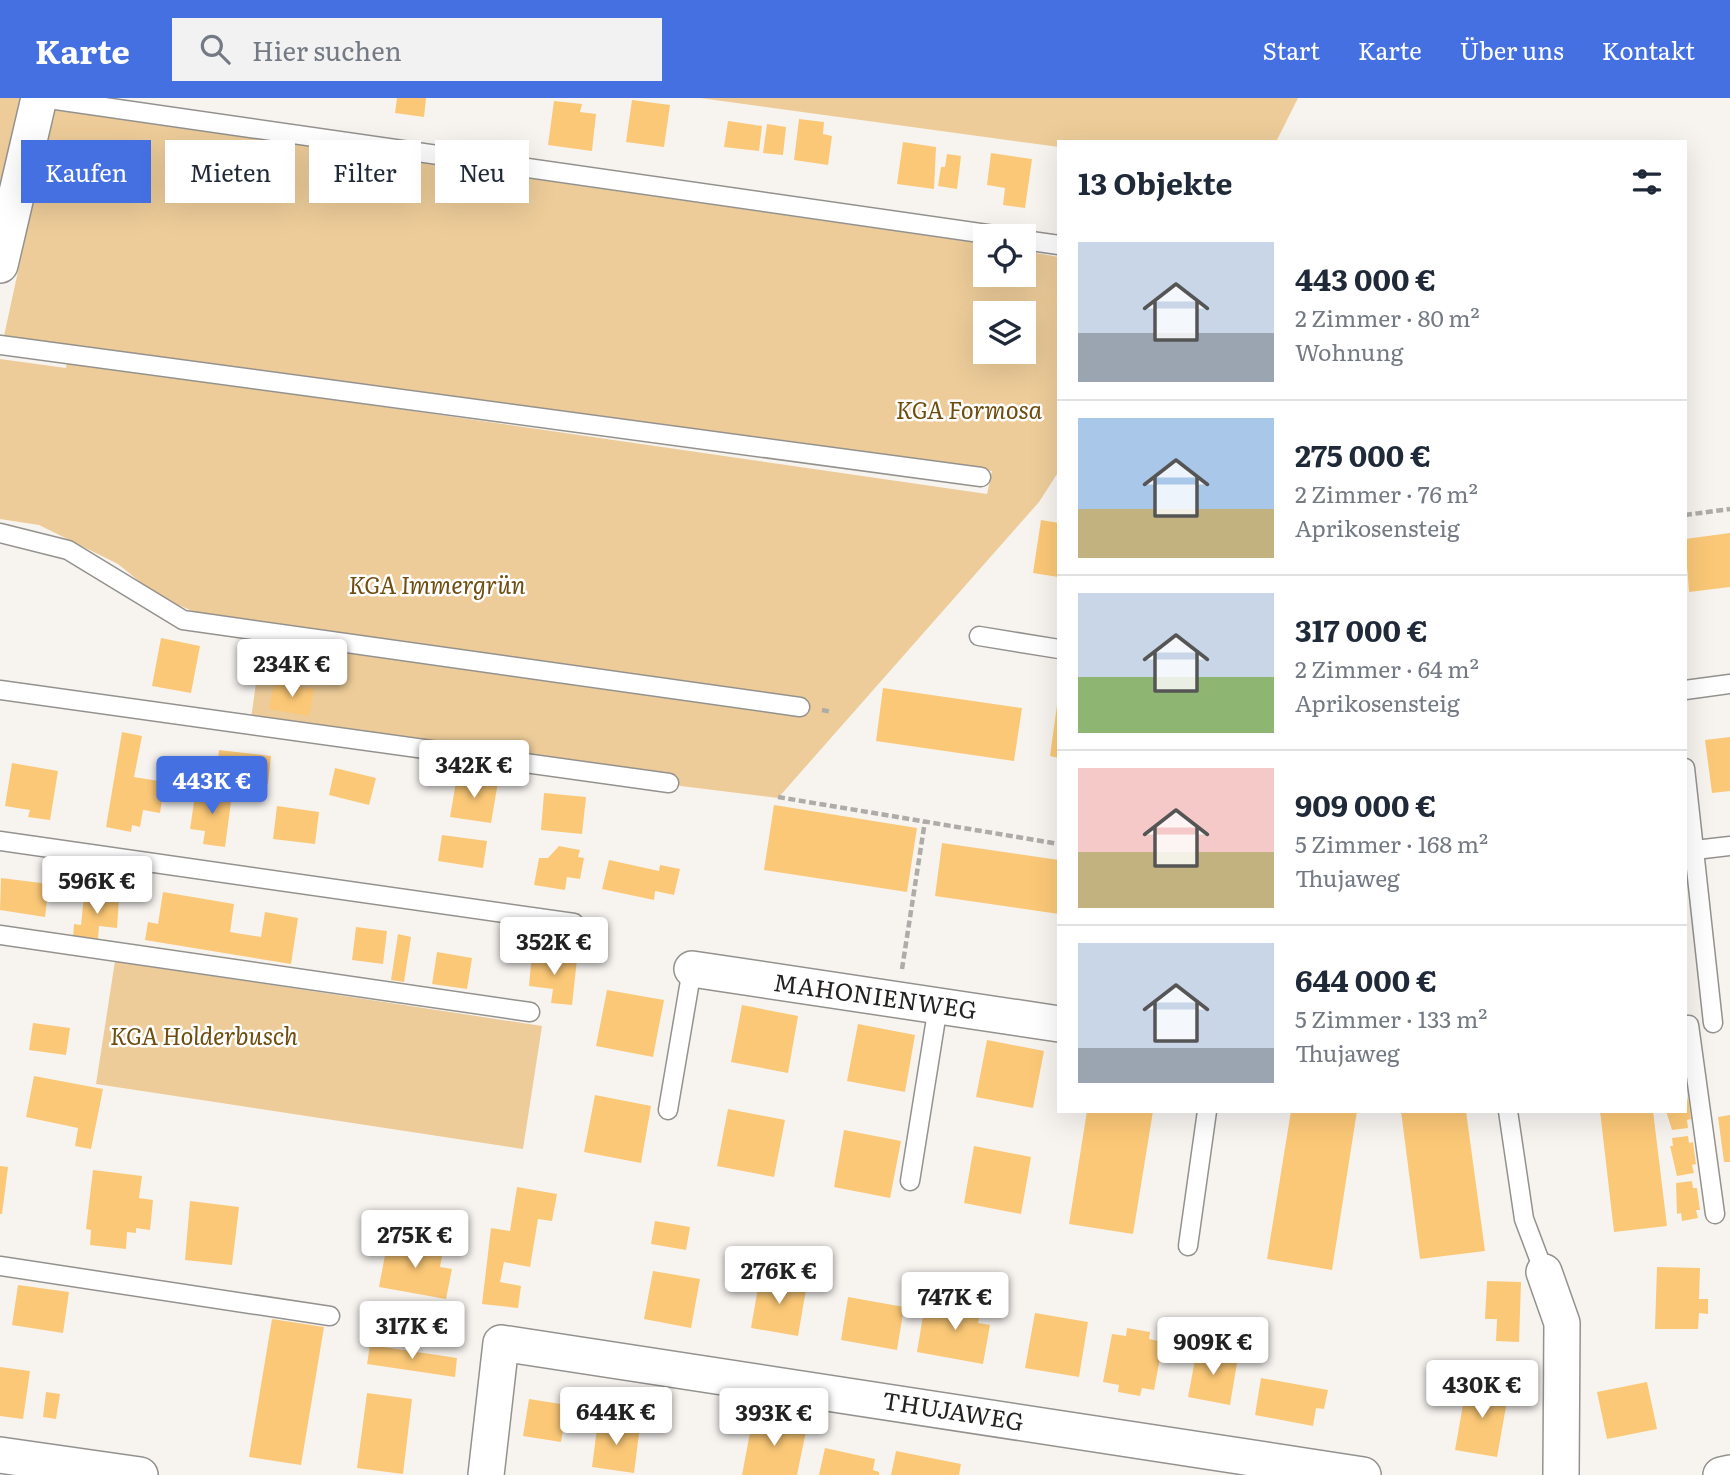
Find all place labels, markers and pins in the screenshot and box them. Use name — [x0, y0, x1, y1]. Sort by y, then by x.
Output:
pin: 234K € — [235, 640, 349, 699]
pin: 342K € — [417, 740, 531, 800]
pin: 443K € — [155, 756, 269, 816]
pin: 596K € — [40, 856, 154, 916]
pin: 352K € — [497, 918, 611, 977]
pin: 275K € — [358, 1210, 472, 1270]
pin: 276K € — [722, 1246, 836, 1306]
pin: 747K € — [898, 1272, 1012, 1332]
pin: 317K € — [355, 1302, 469, 1361]
pin: 909K € — [1156, 1318, 1270, 1377]
pin: 430K € — [1425, 1360, 1539, 1420]
pin: 644K € — [559, 1388, 673, 1447]
pin: 393K € — [717, 1388, 831, 1448]

